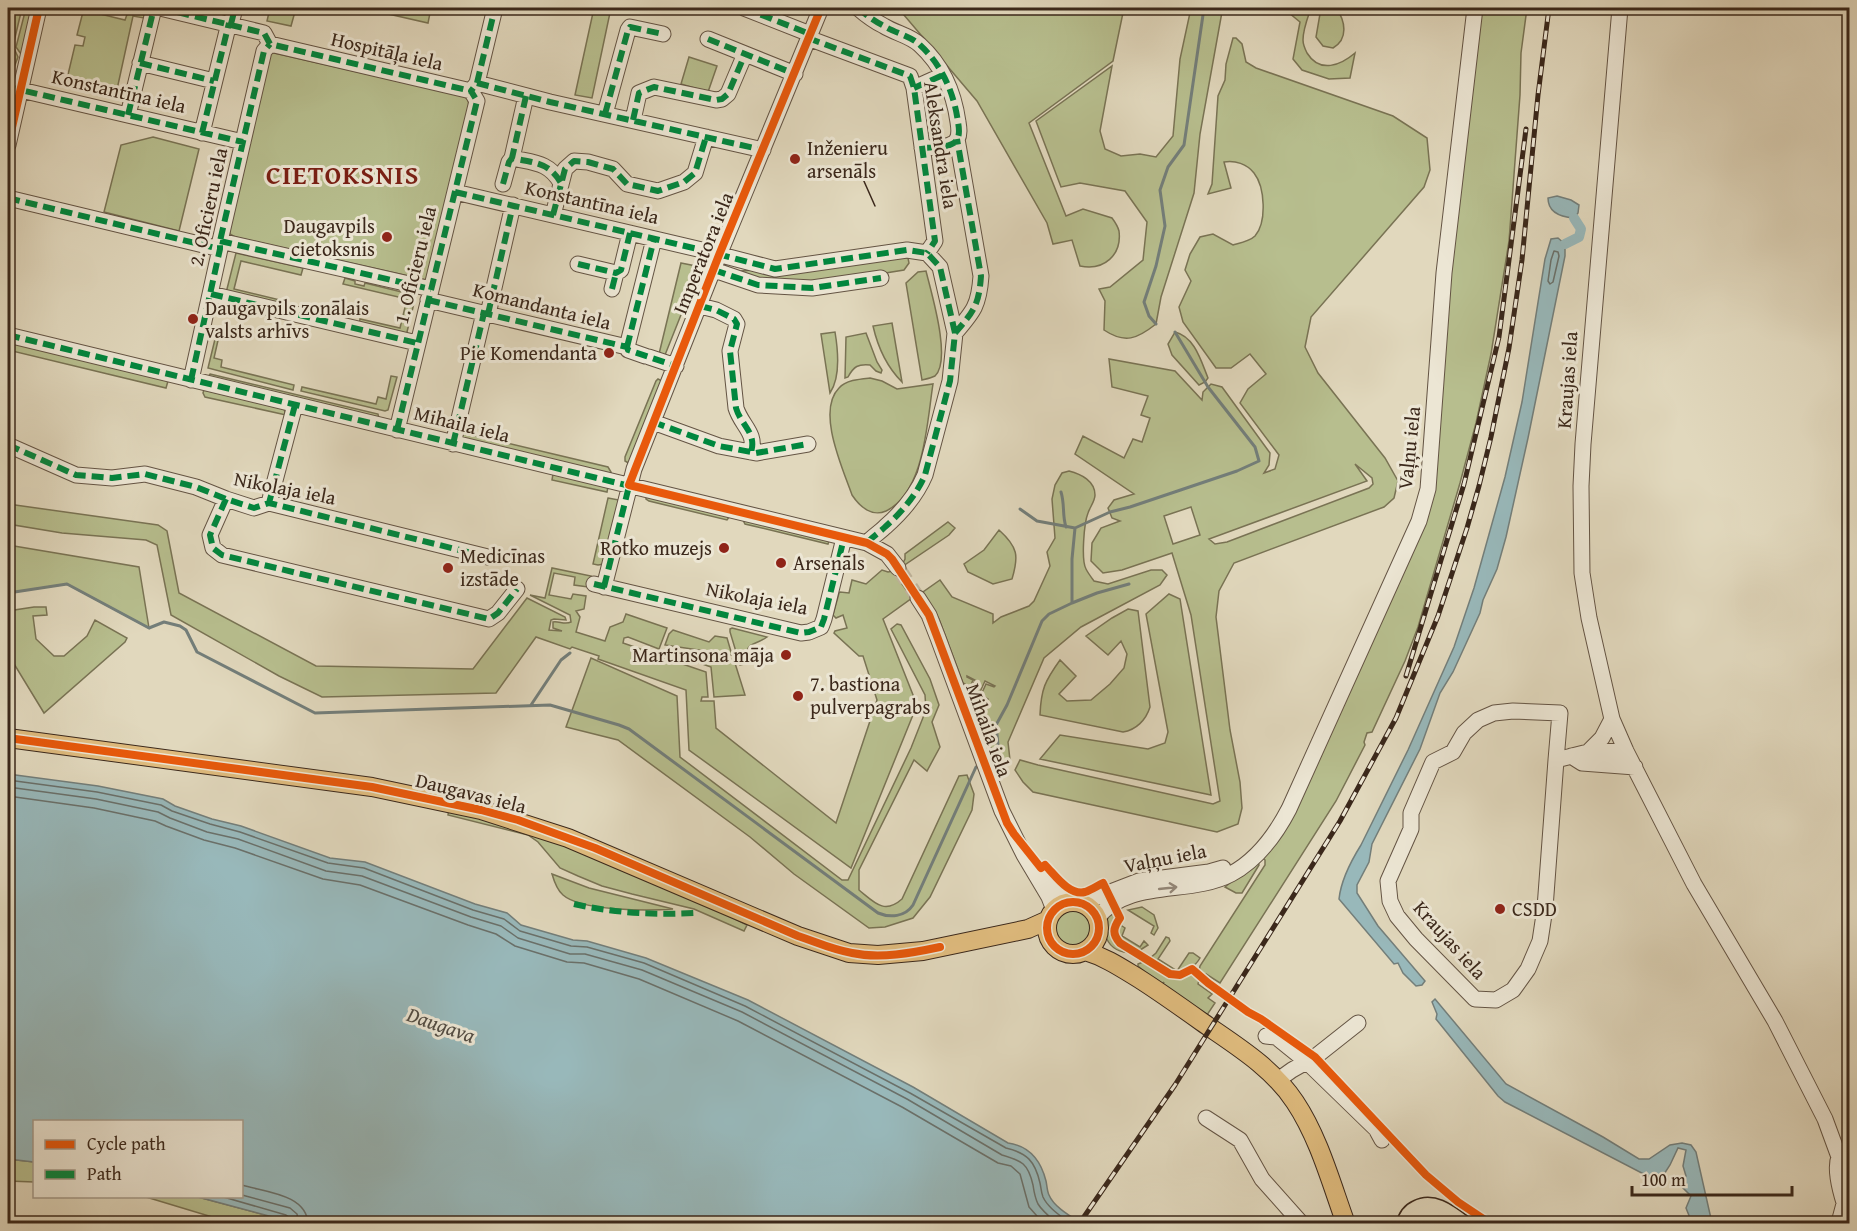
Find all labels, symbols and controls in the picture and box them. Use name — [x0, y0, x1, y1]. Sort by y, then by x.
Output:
street label: Hospitāļa iela — [328, 24, 446, 78]
street label: Konstantīna iela — [49, 61, 190, 120]
street label: Aleksandra iela — [917, 79, 966, 211]
place label: Inženieru arsenāls — [807, 133, 888, 185]
street label: 2. Oficieru iela — [181, 144, 234, 269]
marker: Inženieru arsenāls — [788, 152, 802, 166]
district label: CIETOKSNIS — [266, 155, 420, 194]
street label: Konstantīna iela — [522, 172, 663, 231]
street label: Imperatora iela — [665, 187, 740, 318]
street label: 1. Oficieru iela — [386, 202, 443, 327]
place label: Daugavpils cietoksnis — [284, 211, 375, 263]
marker: Daugavpils cietoksnis — [380, 230, 394, 244]
street label: Komandanta iela — [470, 274, 615, 337]
place label: Daugavpils zonālais valsts arhīvs — [205, 293, 369, 345]
marker: Daugavpils zonālais valsts arhīvs — [186, 312, 200, 326]
street label: Kraujas iela — [1549, 330, 1584, 430]
place label: Pie Komendanta — [460, 338, 598, 367]
marker: Pie Komendanta — [602, 346, 616, 360]
street label: Mihaila iela — [411, 398, 514, 450]
street label: Vaļņu iela — [1390, 404, 1427, 491]
street label: Nikolaja iela — [232, 463, 339, 512]
place label: Rotko muzejs — [600, 533, 712, 562]
place label: Medicīnas izstāde — [460, 541, 545, 593]
marker: Rotko muzejs — [717, 541, 731, 555]
place label: Arsenāls — [793, 548, 865, 577]
marker: Arsenāls — [774, 556, 788, 570]
marker: Medicīnas izstāde — [441, 561, 455, 575]
street label: Nikolaja iela — [704, 573, 811, 622]
place label: Martinsona māja — [632, 640, 775, 669]
marker: Martinsona māja — [779, 648, 793, 662]
place label: 7. bastiona pulverpagrabs — [810, 669, 930, 721]
street label: Mihaila iela — [959, 679, 1020, 781]
marker: 7. bastiona pulverpagrabs — [791, 689, 805, 703]
street label: Daugavas iela — [413, 765, 530, 820]
street label: Vaļņu iela — [1121, 835, 1209, 880]
one-way arrow — [1158, 882, 1178, 893]
street label: Kraujas iela — [1407, 894, 1494, 986]
place label: CSDD — [1512, 894, 1557, 923]
marker: CSDD — [1493, 902, 1507, 916]
water label: Daugava — [402, 998, 480, 1051]
legend — [33, 1120, 243, 1198]
text: Cycle path — [87, 1130, 166, 1157]
scale bar — [1632, 1159, 1792, 1197]
text: Path — [87, 1160, 122, 1187]
text: 100 m — [1641, 1166, 1686, 1193]

